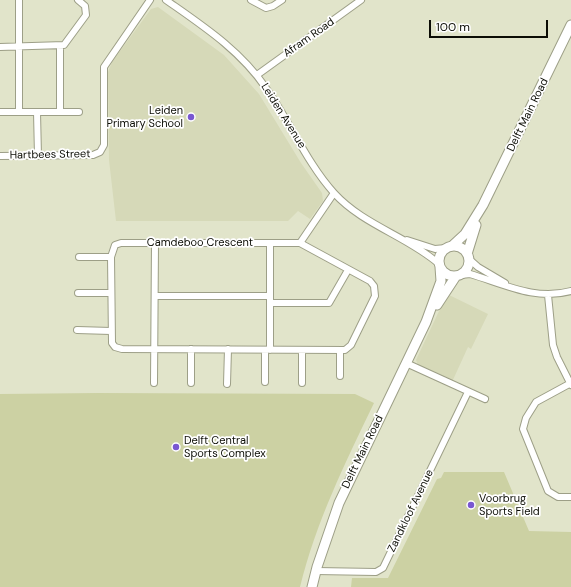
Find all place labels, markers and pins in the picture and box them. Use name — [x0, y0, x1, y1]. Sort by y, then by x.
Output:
place label: Leiden Primary School — [107, 104, 183, 130]
marker: Leiden Primary School — [186, 112, 196, 122]
place label: Delft Central Sports Complex — [184, 434, 266, 460]
marker: Delft Central Sports Complex — [171, 442, 181, 452]
place label: Voorbrug Sports Field — [479, 492, 540, 518]
marker: Voorbrug Sports Field — [466, 500, 476, 510]

